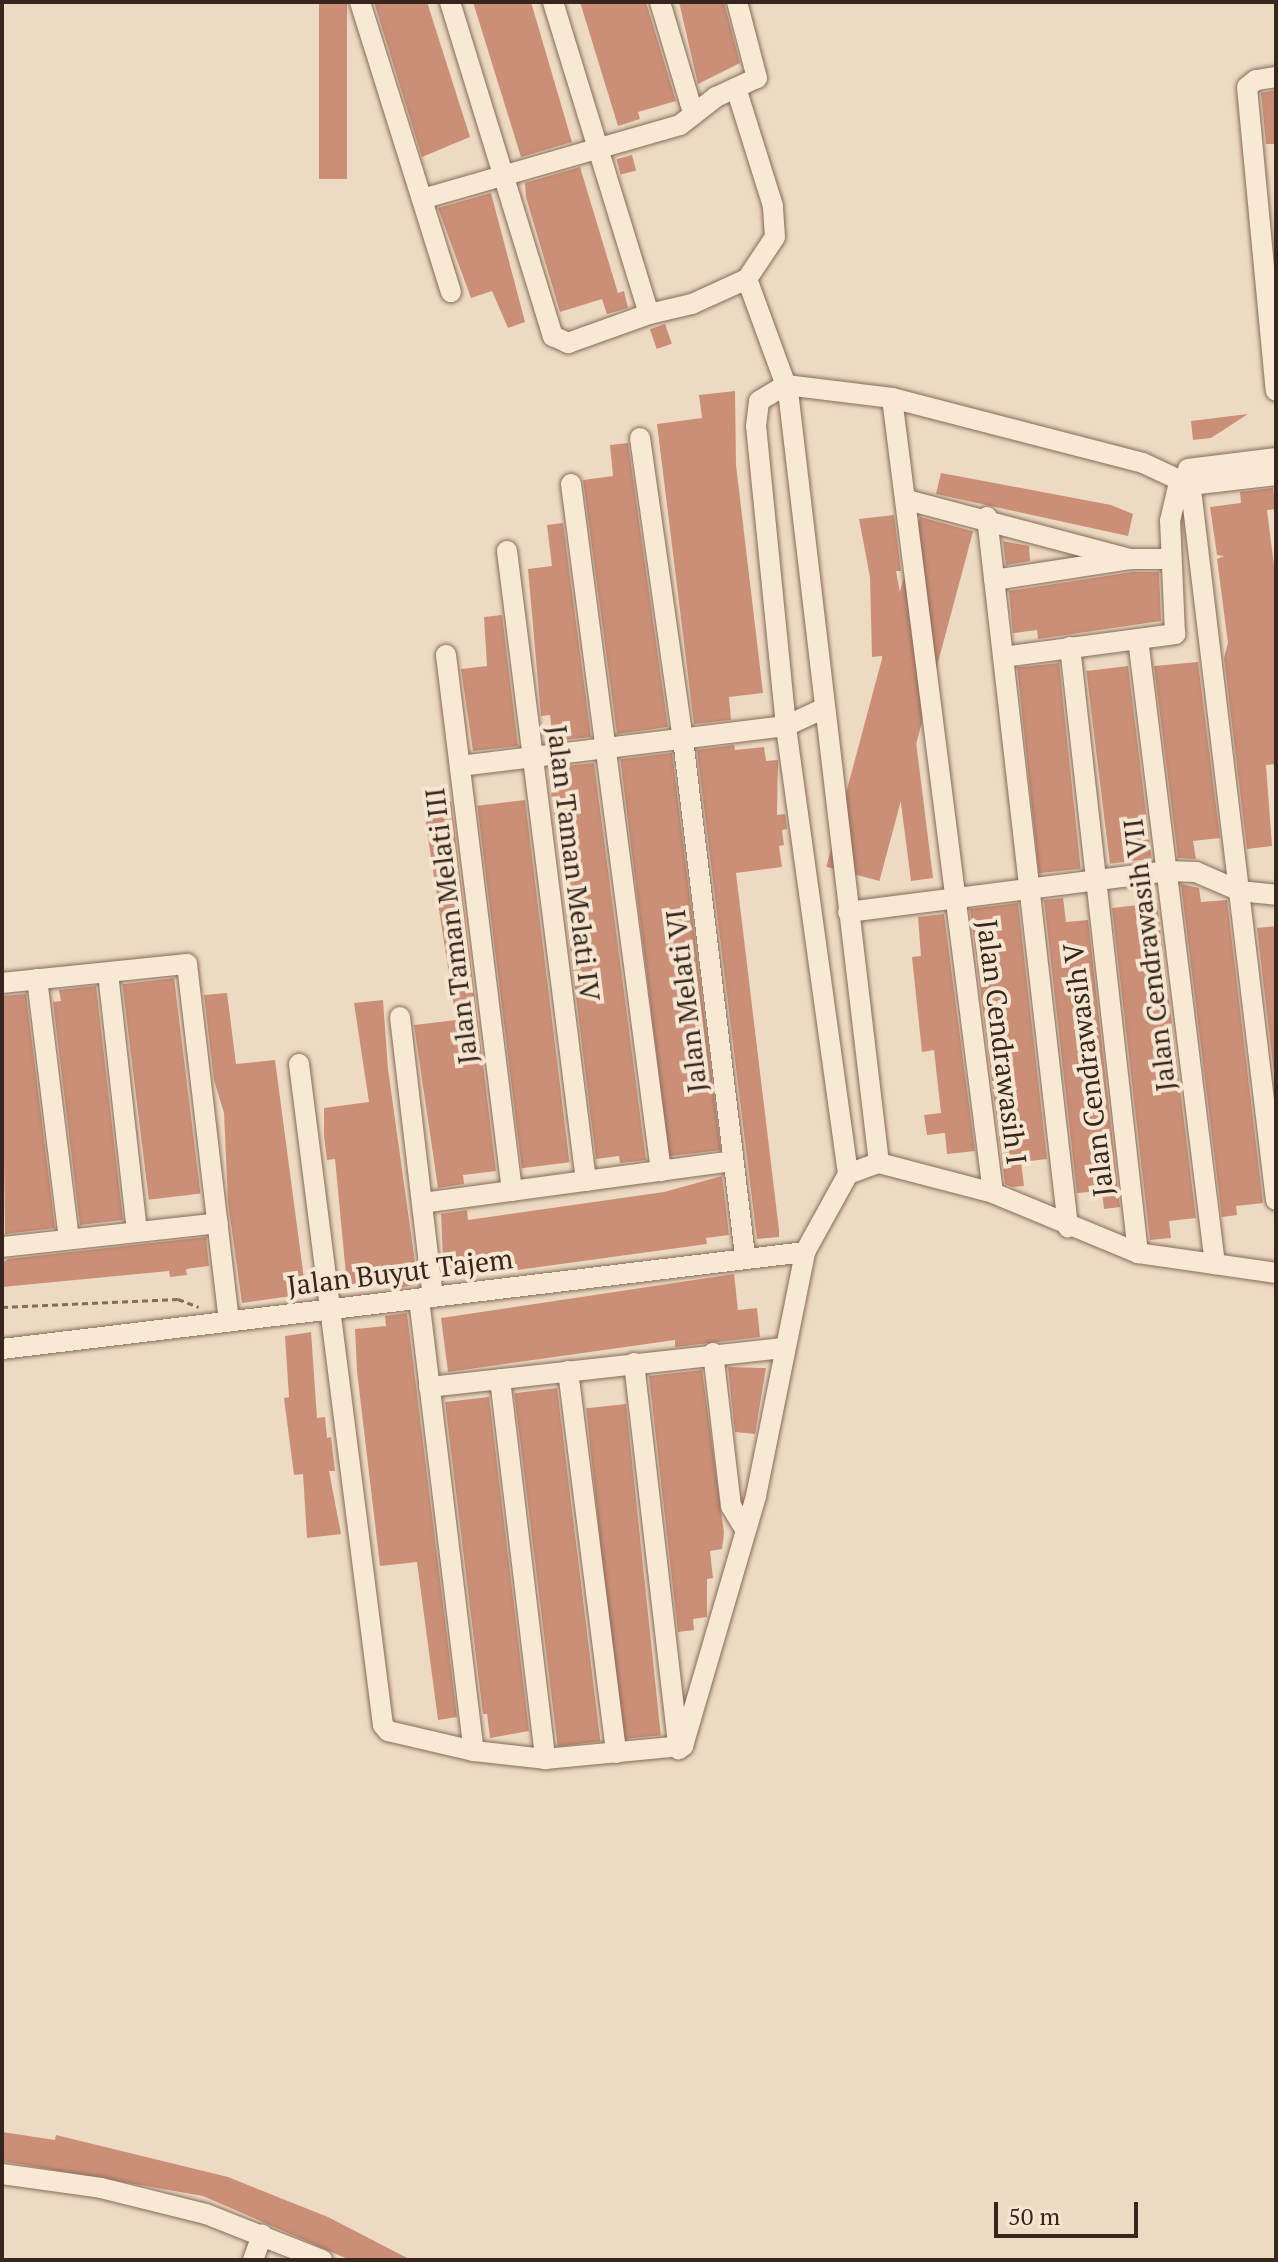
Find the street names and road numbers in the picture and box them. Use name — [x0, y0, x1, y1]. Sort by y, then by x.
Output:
street label: Jalan Taman Melati IV — [540, 723, 608, 1003]
street label: Jalan Taman Melati III — [417, 786, 485, 1066]
street label: Jalan Cendrawasih VII — [1116, 816, 1182, 1094]
street label: Jalan Melati VI — [658, 907, 714, 1095]
street label: Jalan Cendrawasih I — [970, 918, 1034, 1166]
street label: Jalan Cendrawasih V — [1056, 941, 1120, 1199]
street label: Jalan Buyut Tajem — [285, 1241, 515, 1303]

